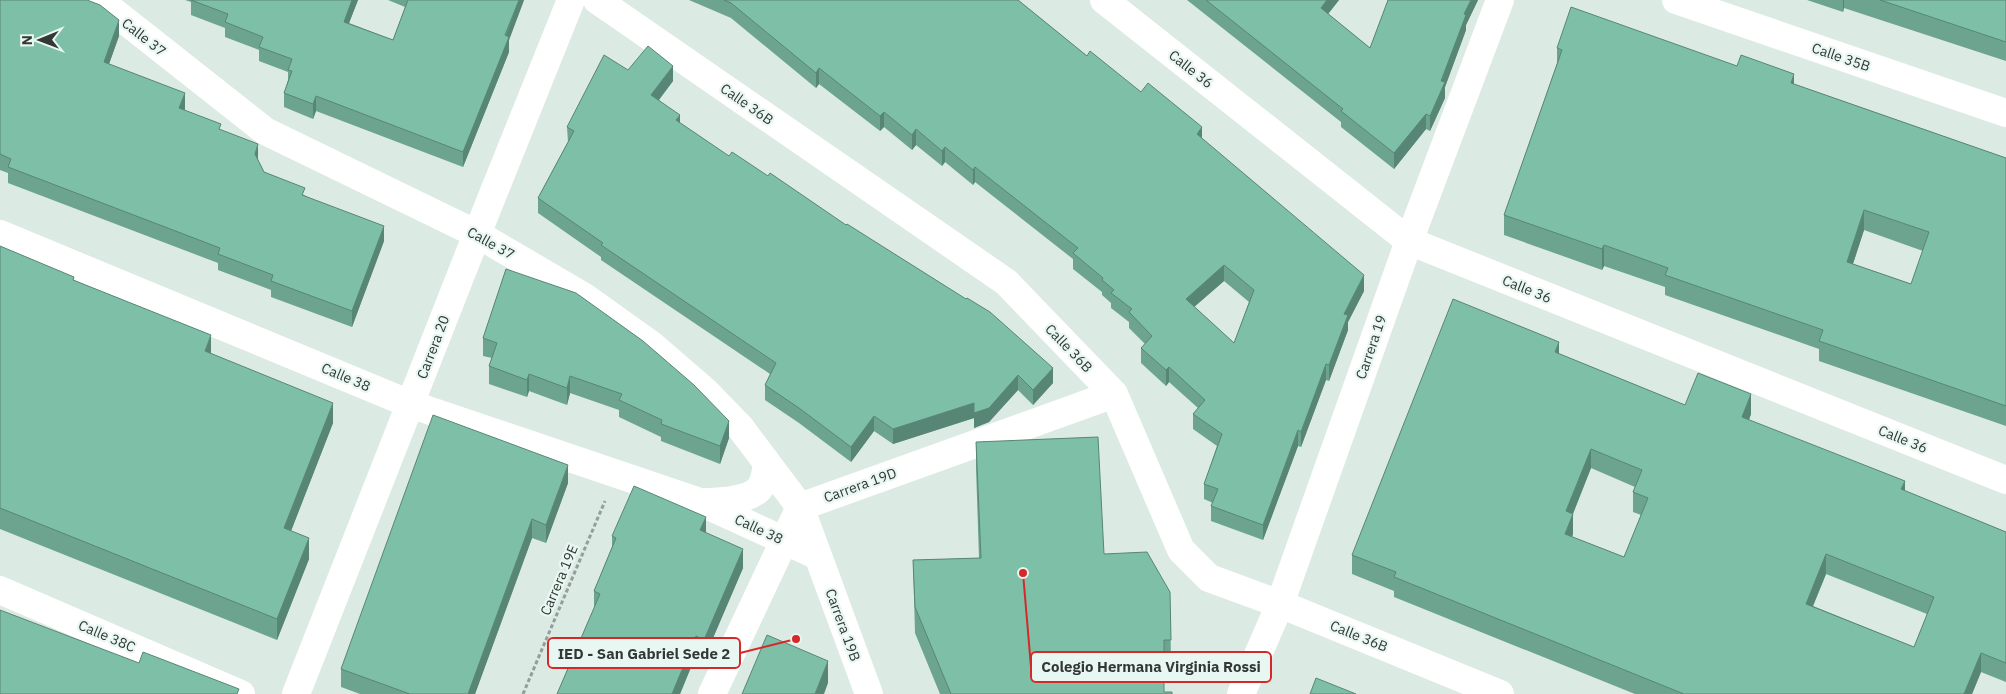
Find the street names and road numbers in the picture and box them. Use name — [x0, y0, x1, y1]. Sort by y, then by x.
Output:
street label: Calle 37 — [118, 14, 170, 60]
street label: Calle 35B — [1809, 39, 1873, 75]
street label: Calle 36 — [1165, 46, 1217, 92]
street label: Calle 36B — [717, 79, 777, 129]
street label: Calle 37 — [464, 223, 518, 263]
street label: Calle 36 — [1500, 271, 1554, 307]
street label: Carrera 20 — [413, 313, 453, 381]
street label: Carrera 19 — [1352, 313, 1390, 381]
street label: Calle 36B — [1041, 320, 1097, 376]
street label: Calle 38 — [319, 359, 373, 395]
street label: Calle 36 — [1876, 421, 1930, 457]
street label: Carrera 19D — [821, 464, 899, 506]
street label: Calle 38 — [732, 510, 786, 548]
street label: Carrera 19E — [536, 542, 582, 618]
street label: Carrera 19B — [822, 586, 864, 664]
street label: Calle 38C — [76, 616, 139, 656]
street label: Calle 36B — [1328, 616, 1390, 656]

